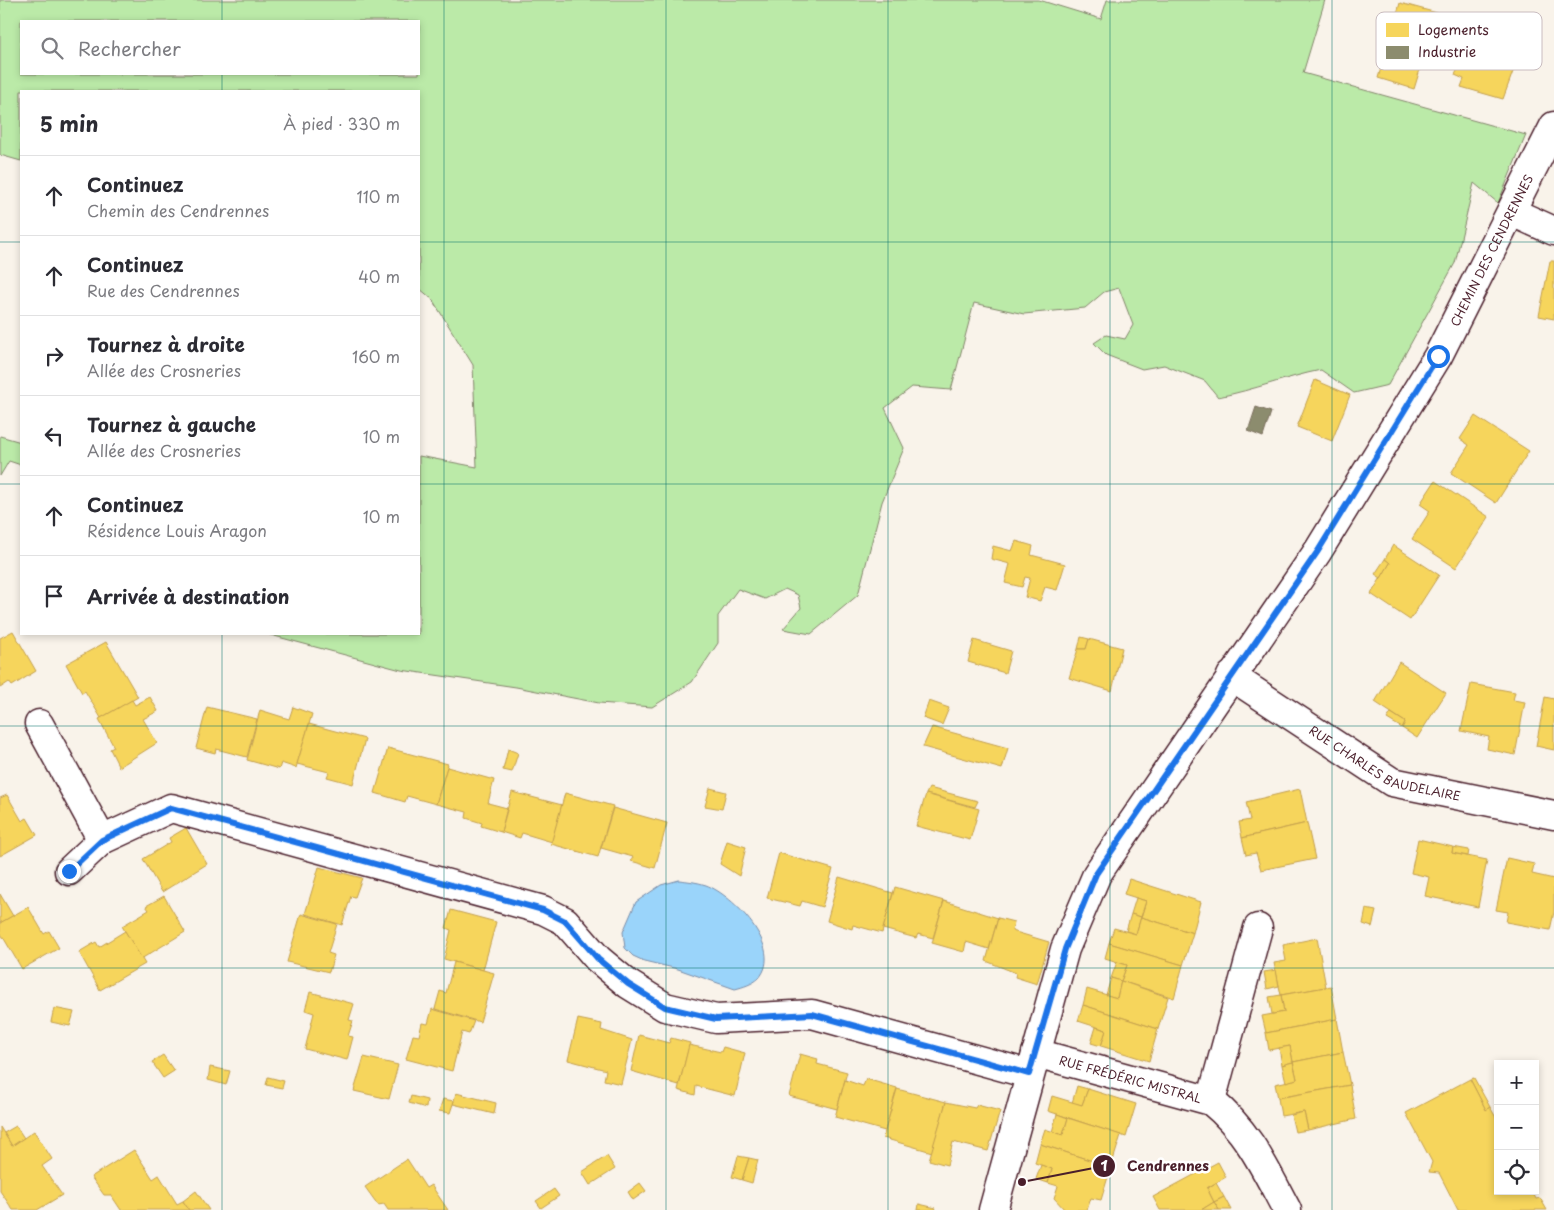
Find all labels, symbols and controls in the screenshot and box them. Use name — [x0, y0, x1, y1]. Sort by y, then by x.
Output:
legend — [1376, 12, 1542, 70]
text: Logements — [1418, 19, 1489, 40]
search box — [20, 20, 420, 75]
icon: search — [38, 34, 66, 62]
text: Rechercher — [78, 34, 181, 62]
text: Industrie — [1418, 41, 1476, 62]
text: 5 min — [40, 107, 98, 139]
text: À pied · 330 m — [283, 111, 400, 135]
text: Continuez — [87, 170, 184, 198]
street label: CHEMIN DES CENDRENNES — [1445, 171, 1537, 329]
icon: ahead — [40, 182, 68, 210]
text: 110 m — [357, 184, 400, 208]
text: Chemin des Cendrennes — [87, 198, 269, 222]
text: Continuez — [87, 250, 184, 278]
icon: ahead — [40, 262, 68, 290]
text: 40 m — [358, 264, 400, 288]
text: Rue des Cendrennes — [87, 278, 240, 302]
text: Tournez à droite — [87, 330, 245, 358]
icon: right — [40, 342, 68, 370]
text: 160 m — [352, 344, 400, 368]
route start — [1427, 345, 1450, 368]
text: Allée des Crosneries — [87, 358, 241, 382]
text: Tournez à gauche — [87, 410, 256, 438]
icon: left — [40, 422, 68, 450]
text: 10 m — [363, 424, 400, 448]
text: Allée des Crosneries — [87, 438, 241, 462]
text: Continuez — [87, 490, 184, 518]
icon: ahead — [40, 502, 68, 530]
text: 10 m — [363, 504, 400, 528]
text: Résidence Louis Aragon — [87, 518, 267, 542]
icon: arrive — [40, 582, 68, 610]
text: Arrivée à destination — [87, 582, 290, 610]
street label: RUE CHARLES BAUDELAIRE — [1306, 721, 1462, 805]
route end — [58, 860, 81, 883]
street label: RUE FRÉDÉRIC MISTRAL — [1057, 1051, 1204, 1107]
map controls — [1494, 1060, 1539, 1195]
button: + — [1494, 1060, 1539, 1105]
button: − — [1494, 1105, 1539, 1150]
button: locate — [1494, 1150, 1539, 1195]
callout: Cendrennes — [1092, 1151, 1218, 1180]
text: 1 — [1100, 1153, 1108, 1176]
text: Cendrennes — [1127, 1155, 1209, 1176]

